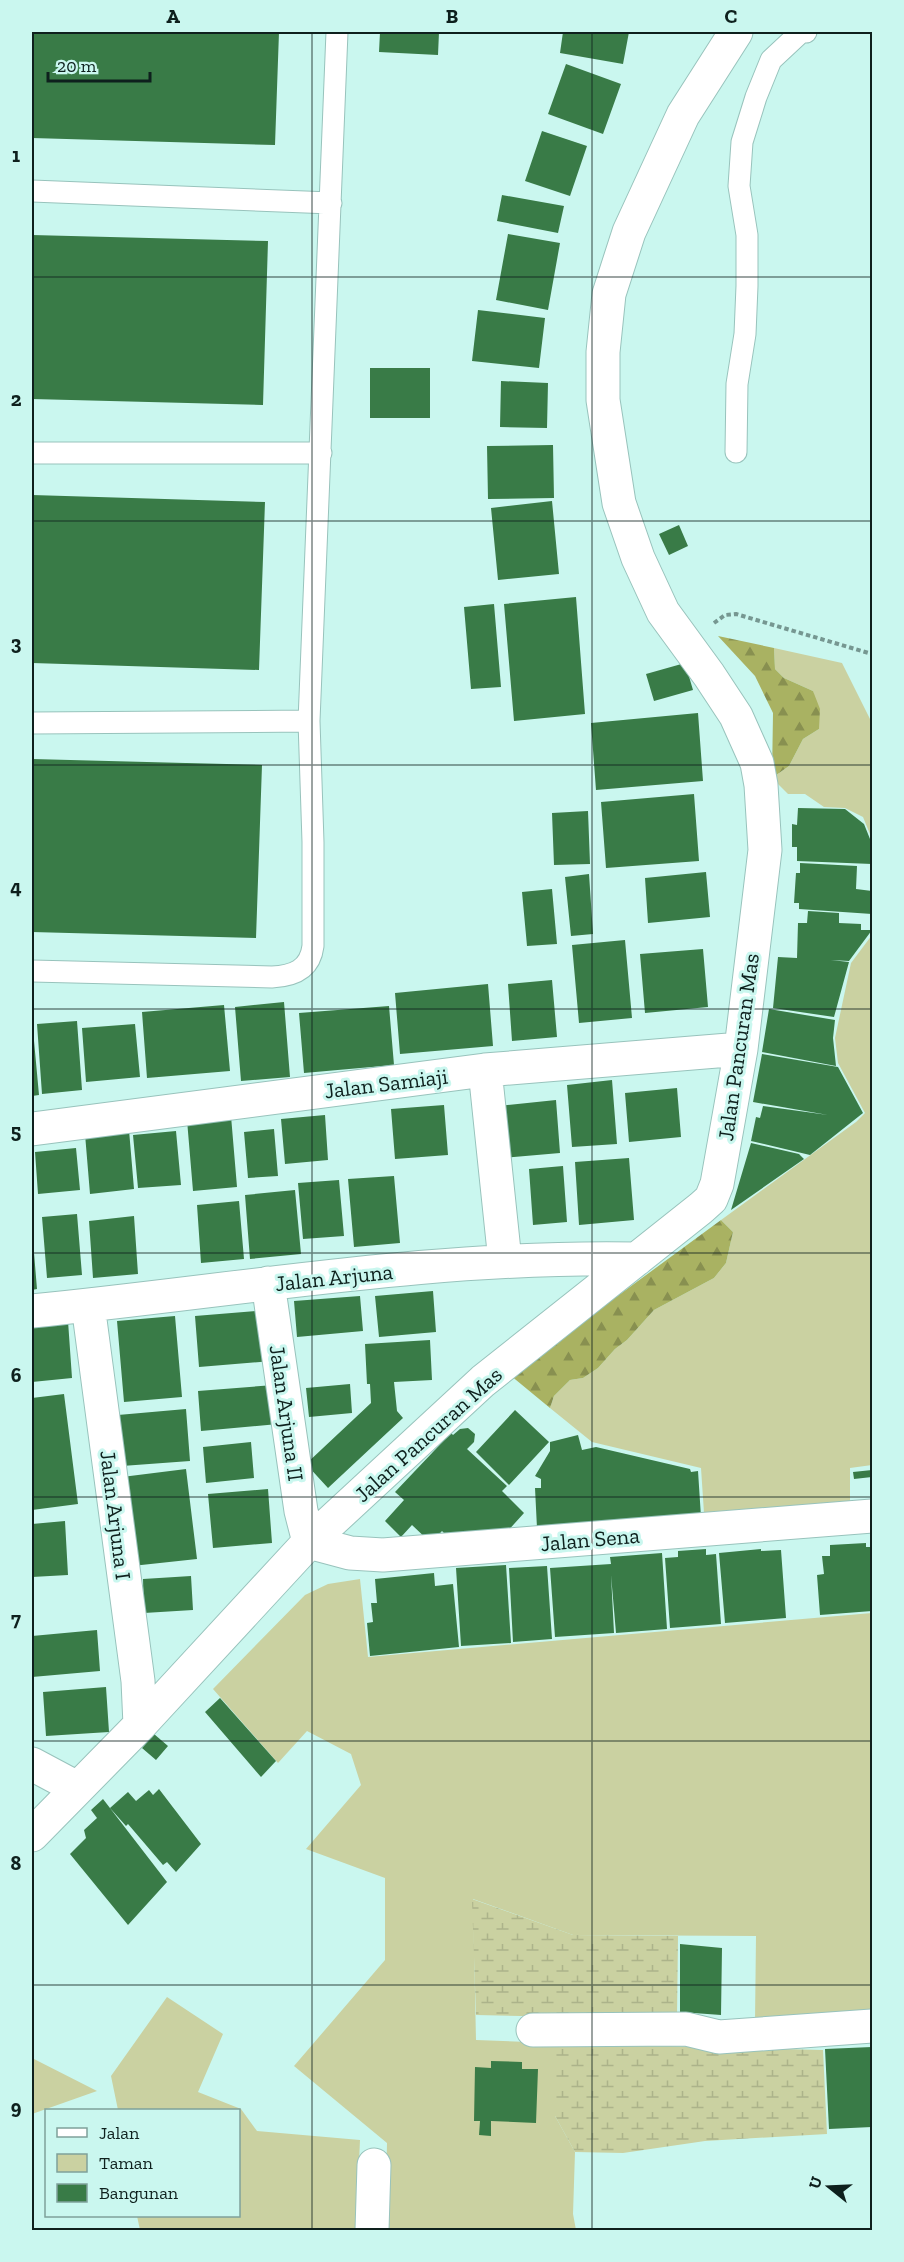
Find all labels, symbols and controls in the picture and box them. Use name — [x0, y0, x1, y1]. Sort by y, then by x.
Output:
text: A — [166, 4, 180, 28]
text: B — [446, 4, 458, 28]
text: C — [725, 4, 738, 28]
scale bar — [48, 45, 150, 83]
text: 20 m — [57, 55, 97, 77]
text: 1 — [12, 143, 20, 167]
text: 2 — [11, 387, 22, 411]
text: 3 — [11, 631, 22, 655]
text: 4 — [10, 875, 22, 899]
street label: Jalan Pancuran Mas — [712, 951, 765, 1143]
street label: Jalan Samiaji — [323, 1063, 449, 1104]
text: 5 — [11, 1119, 21, 1143]
street label: Jalan Arjuna — [274, 1258, 395, 1297]
street label: Jalan Arjuna II — [264, 1343, 309, 1483]
street label: Jalan Pancuran Mas — [349, 1361, 508, 1508]
text: 6 — [11, 1363, 22, 1387]
street label: Jalan Arjuna I — [94, 1449, 137, 1581]
street label: Jalan Sena — [539, 1522, 641, 1557]
text: 7 — [11, 1607, 21, 1631]
text: 8 — [11, 1851, 22, 1875]
text: 9 — [11, 2095, 22, 2119]
legend — [45, 2109, 240, 2217]
text: Jalan — [99, 2122, 140, 2144]
text: Taman — [99, 2152, 154, 2174]
north arrow — [799, 2157, 859, 2217]
text: U — [804, 2174, 826, 2191]
text: Bangunan — [99, 2182, 179, 2204]

